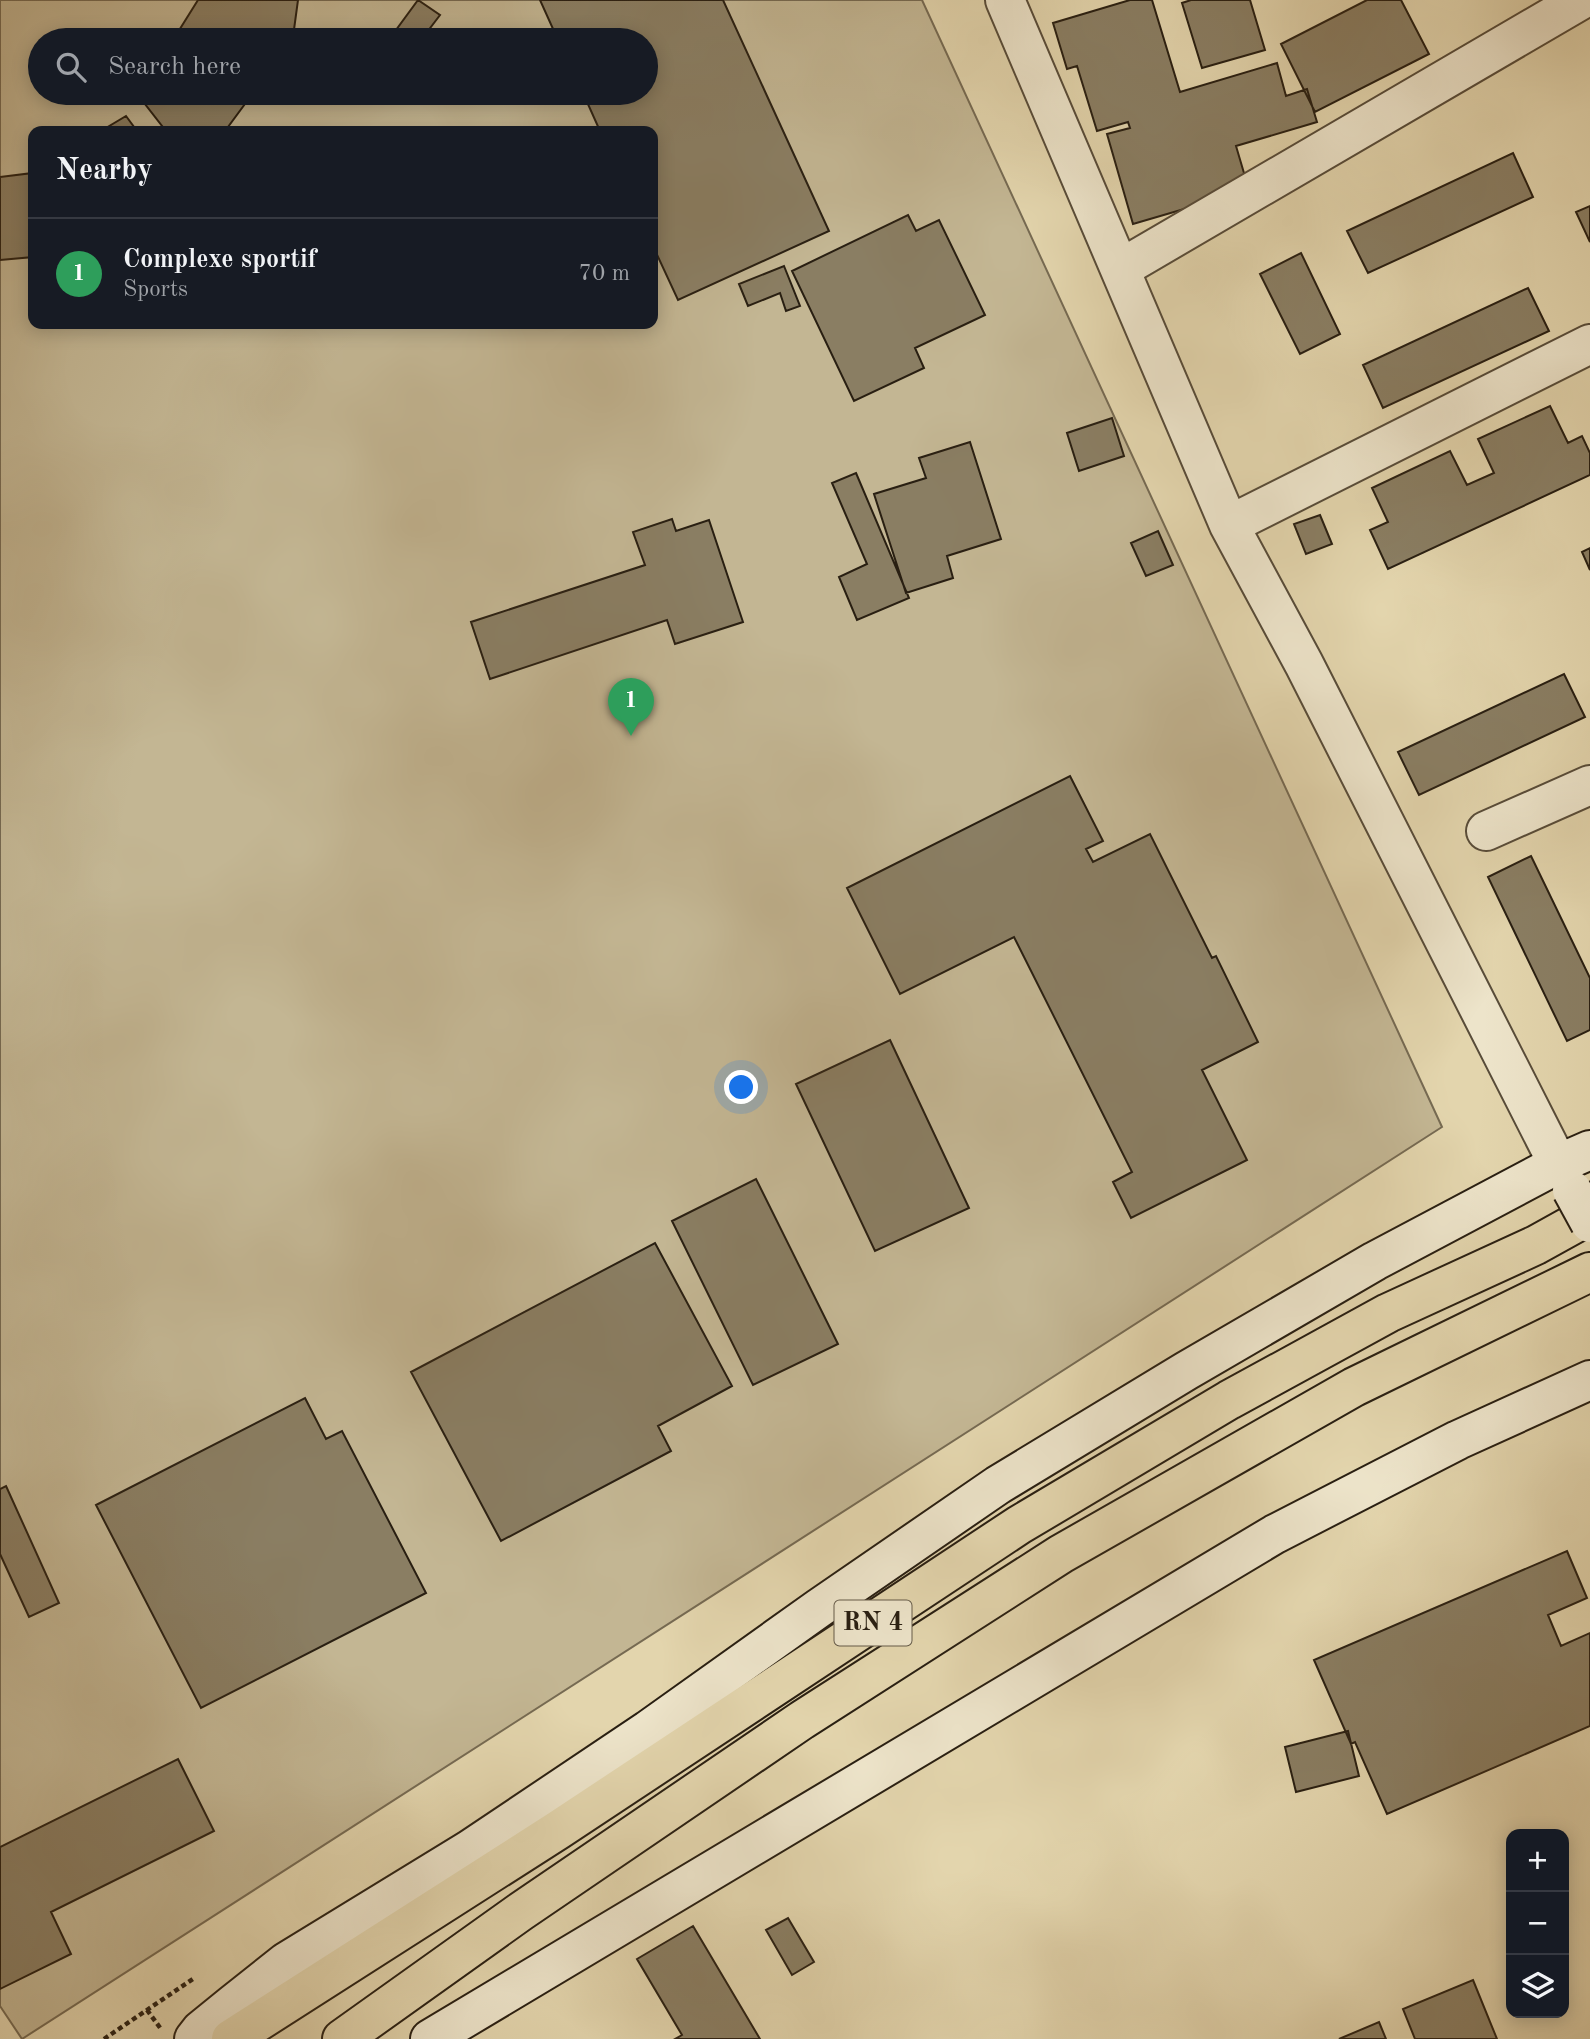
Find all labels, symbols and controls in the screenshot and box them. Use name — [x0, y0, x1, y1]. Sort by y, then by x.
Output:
search box — [28, 28, 658, 105]
icon: search — [52, 48, 90, 86]
text: Search here — [108, 54, 241, 80]
text: Nearby — [56, 156, 153, 186]
text: Complexe sportif — [123, 247, 317, 273]
text: 1 — [72, 262, 86, 285]
text: 70 m — [579, 262, 630, 285]
text: Sports — [123, 278, 188, 301]
pin: 1 — [608, 678, 654, 736]
your location — [724, 1070, 758, 1104]
road number: RN 4 — [834, 1600, 912, 1646]
map controls — [1506, 1829, 1569, 2018]
button: + — [1506, 1829, 1569, 1892]
button: − — [1506, 1892, 1569, 1955]
button: layers — [1506, 1955, 1569, 2018]

